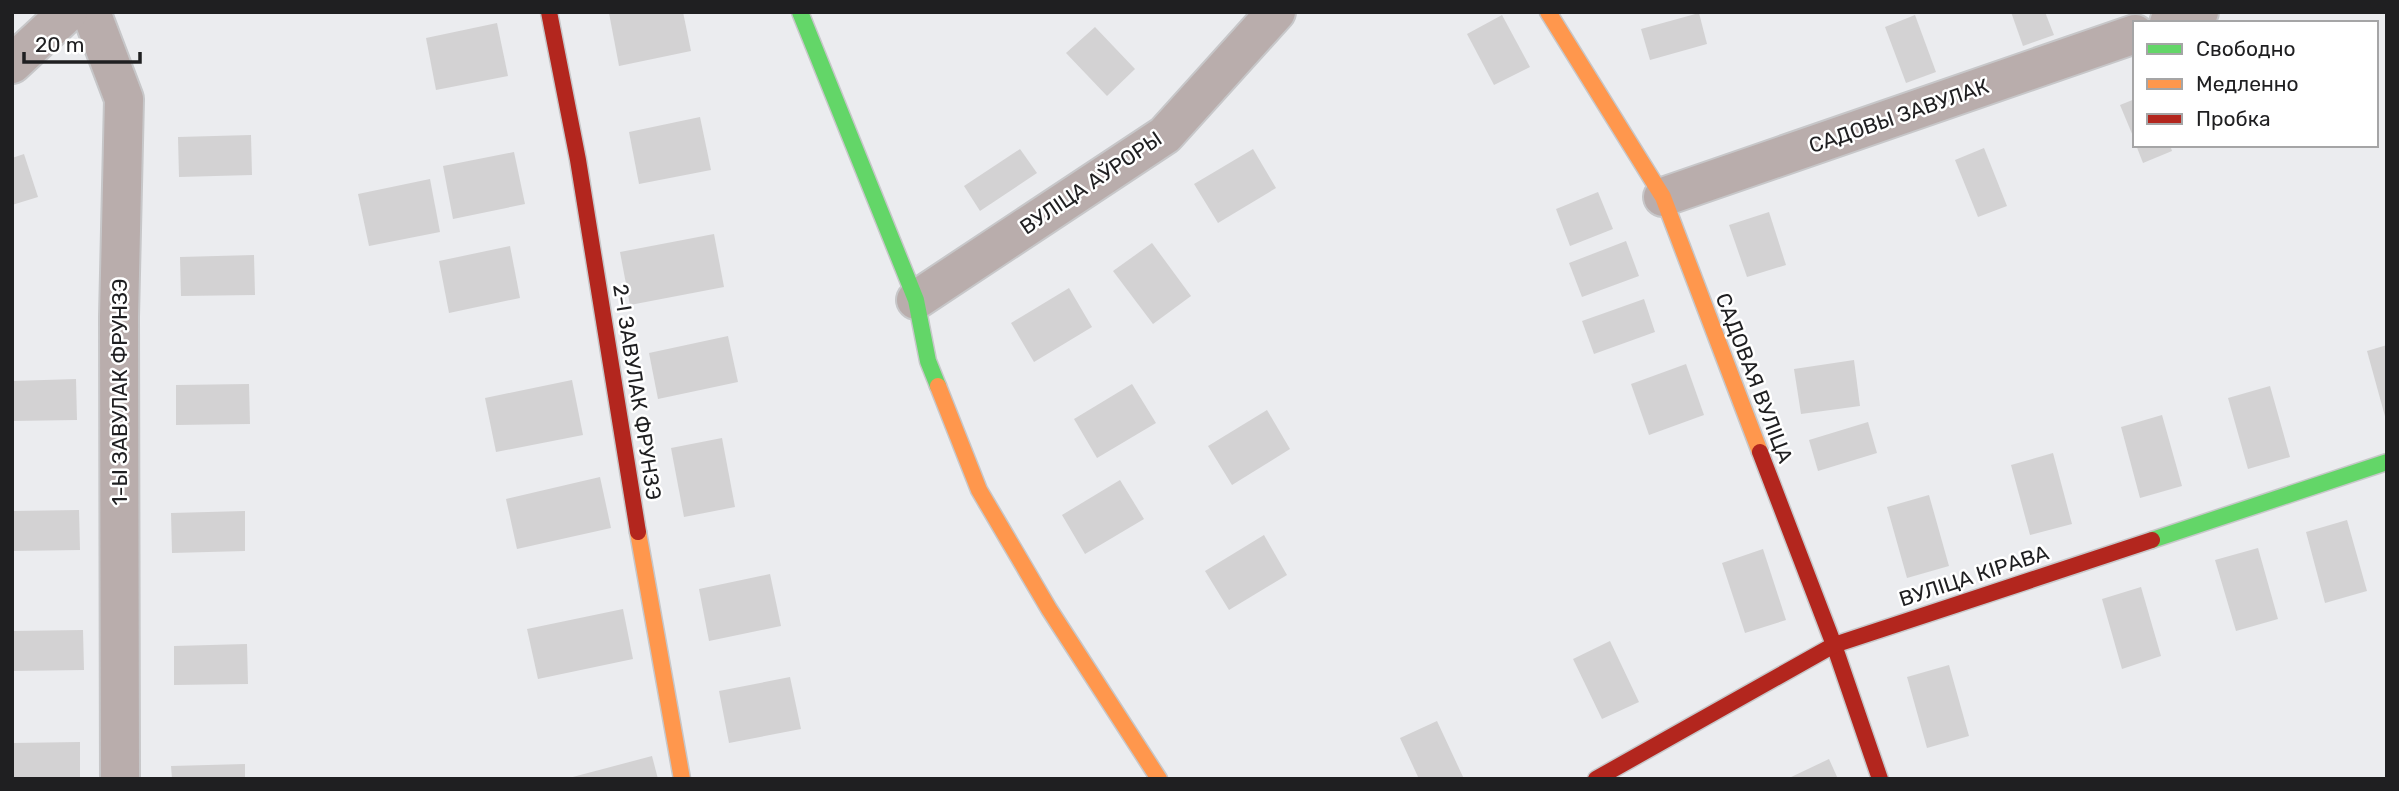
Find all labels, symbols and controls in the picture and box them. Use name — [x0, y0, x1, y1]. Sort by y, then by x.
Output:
scale bar — [24, 21, 140, 65]
legend — [2133, 21, 2378, 147]
text: 20 m — [35, 32, 84, 57]
text: Свободно — [2196, 36, 2296, 61]
text: Медленно — [2196, 71, 2299, 96]
street label: САДОВЫ ЗАВУЛАК — [1806, 73, 1992, 158]
text: Пробка — [2196, 106, 2271, 131]
street label: ВУЛІЦА АЎРОРЫ — [1015, 126, 1166, 239]
street label: 1-Ы ЗАВУЛАК ФРУНЗЭ — [107, 278, 132, 506]
street label: 2-І ЗАВУЛАК ФРУНЗЭ — [608, 282, 667, 502]
street label: САДОВАЯ ВУЛІЦА — [1711, 289, 1798, 466]
street label: ВУЛІЦА КІРАВА — [1896, 540, 2052, 611]

